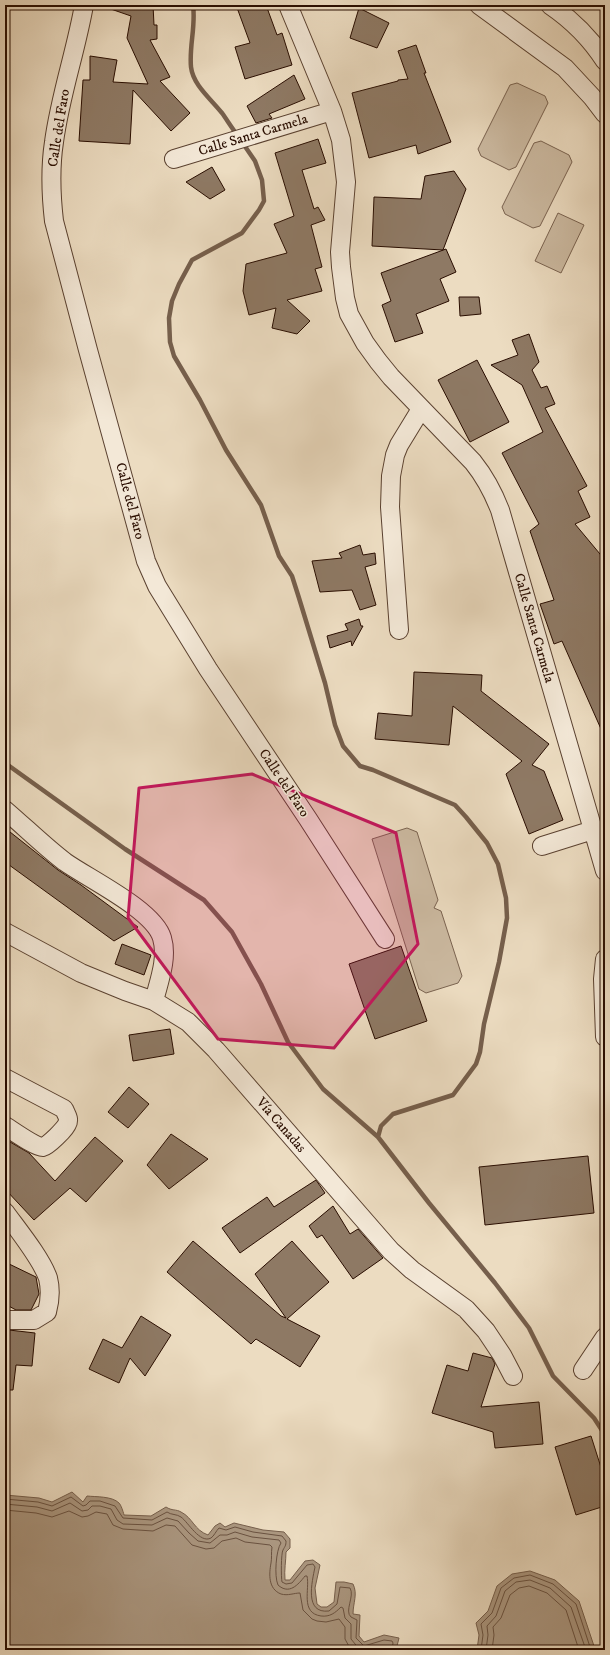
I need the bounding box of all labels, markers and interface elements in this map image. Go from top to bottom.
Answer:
street label: Calle del Faro [44,88,74,168]
street label: Calle Santa Carmela [196,110,310,160]
street label: Calle del Faro [111,461,149,541]
street label: Calle Santa Carmela [510,571,558,685]
street label: Calle del Faro [255,745,314,821]
street label: Vía Canadas [252,1093,310,1156]

